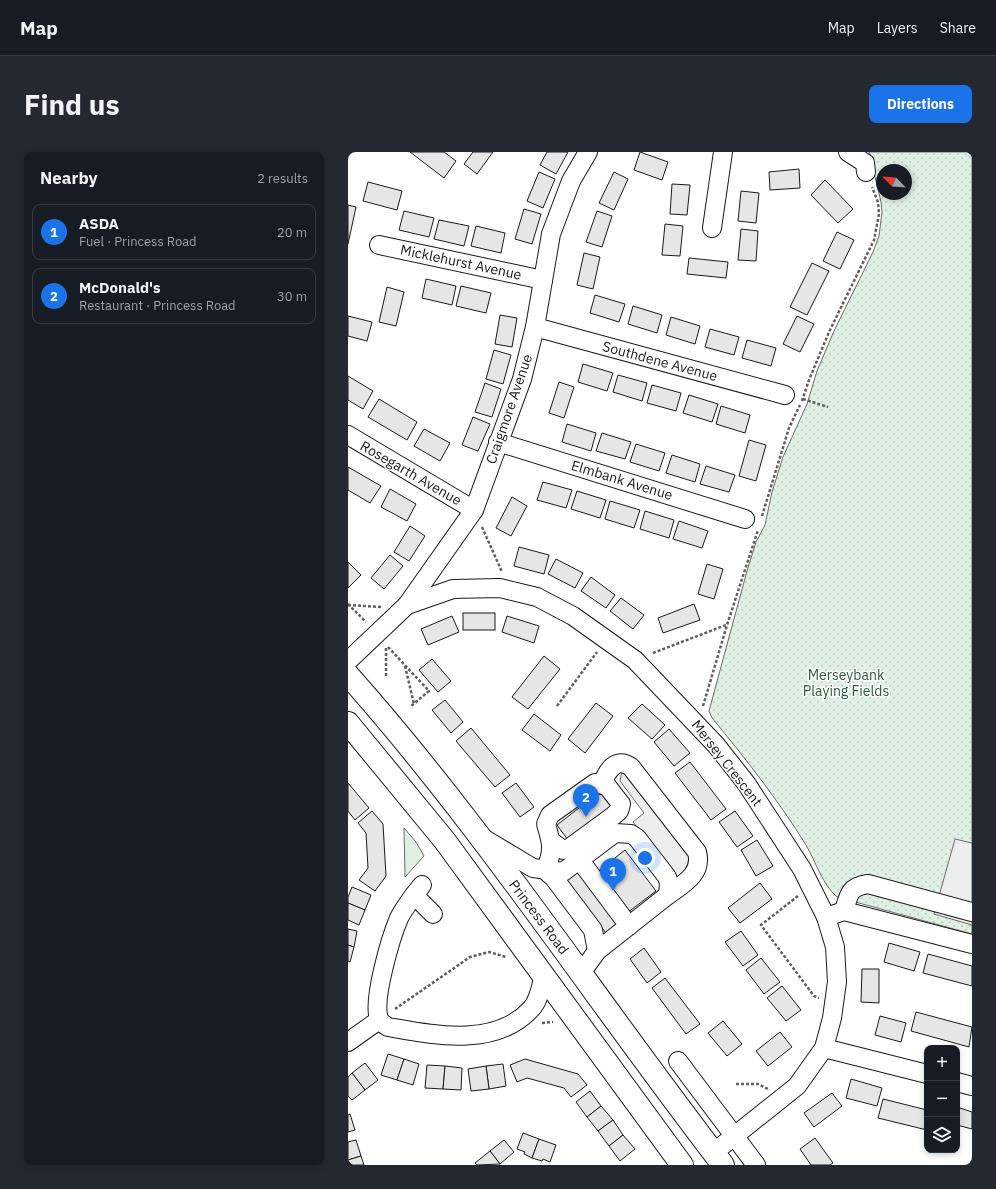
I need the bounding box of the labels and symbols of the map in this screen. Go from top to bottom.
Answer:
north arrow [876,164,912,200]
street label: Micklehurst Avenue [399,240,524,284]
street label: Southdene Avenue [601,337,720,385]
street label: Craigmore Avenue [482,351,536,466]
street label: Rosegarth Avenue [357,437,465,509]
street label: Elmbank Avenue [569,456,675,504]
park label: Merseybank Playing Fields [803,666,889,700]
street label: Mersey Crescent [688,716,766,810]
pin: 2 [573,784,599,817]
your location [635,848,655,868]
pin: 1 [600,858,626,891]
street label: Princess Road [505,876,573,958]

